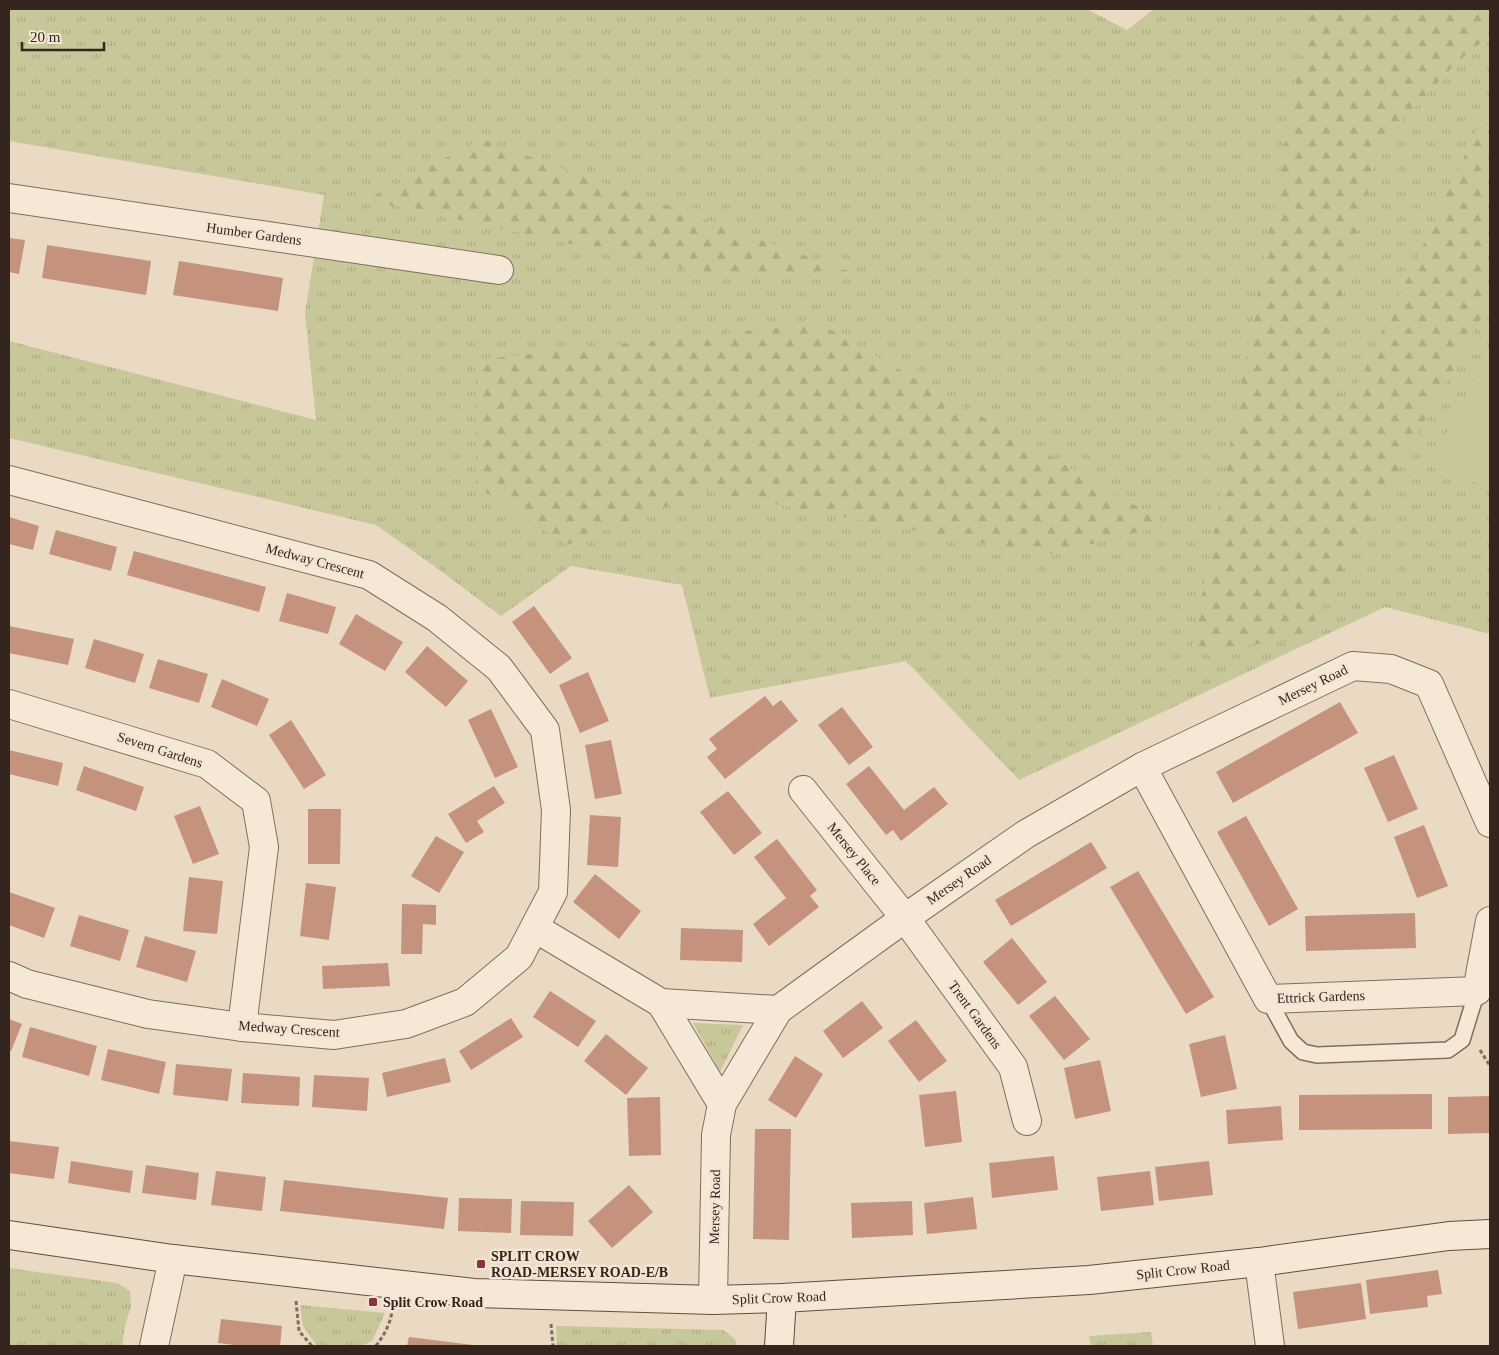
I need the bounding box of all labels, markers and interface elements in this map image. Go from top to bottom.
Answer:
scale bar [22,20,105,52]
text: 20 m [30,29,61,45]
street label: Humber Gardens [205,220,303,248]
street label: Medway Crescent [264,541,366,581]
street label: Mersey Road [1276,662,1350,708]
street label: Severn Gardens [115,729,205,771]
street label: Mersey Place [824,820,884,888]
street label: Mersey Road [924,852,994,908]
street label: Trent Gardens [945,978,1005,1052]
street label: Ettrick Gardens [1277,988,1365,1006]
street label: Medway Crescent [238,1018,340,1040]
street label: Mersey Road [707,1169,723,1245]
place label: SPLIT CROW ROAD-MERSEY ROAD-E/B [491,1249,668,1280]
marker: SPLIT CROW ROAD-MERSEY ROAD-E/B [475,1258,487,1270]
street label: Split Crow Road [1135,1258,1231,1282]
street label: Split Crow Road [732,1289,826,1307]
place label: Split Crow Road [383,1295,483,1310]
marker: Split Crow Road [367,1296,379,1308]

